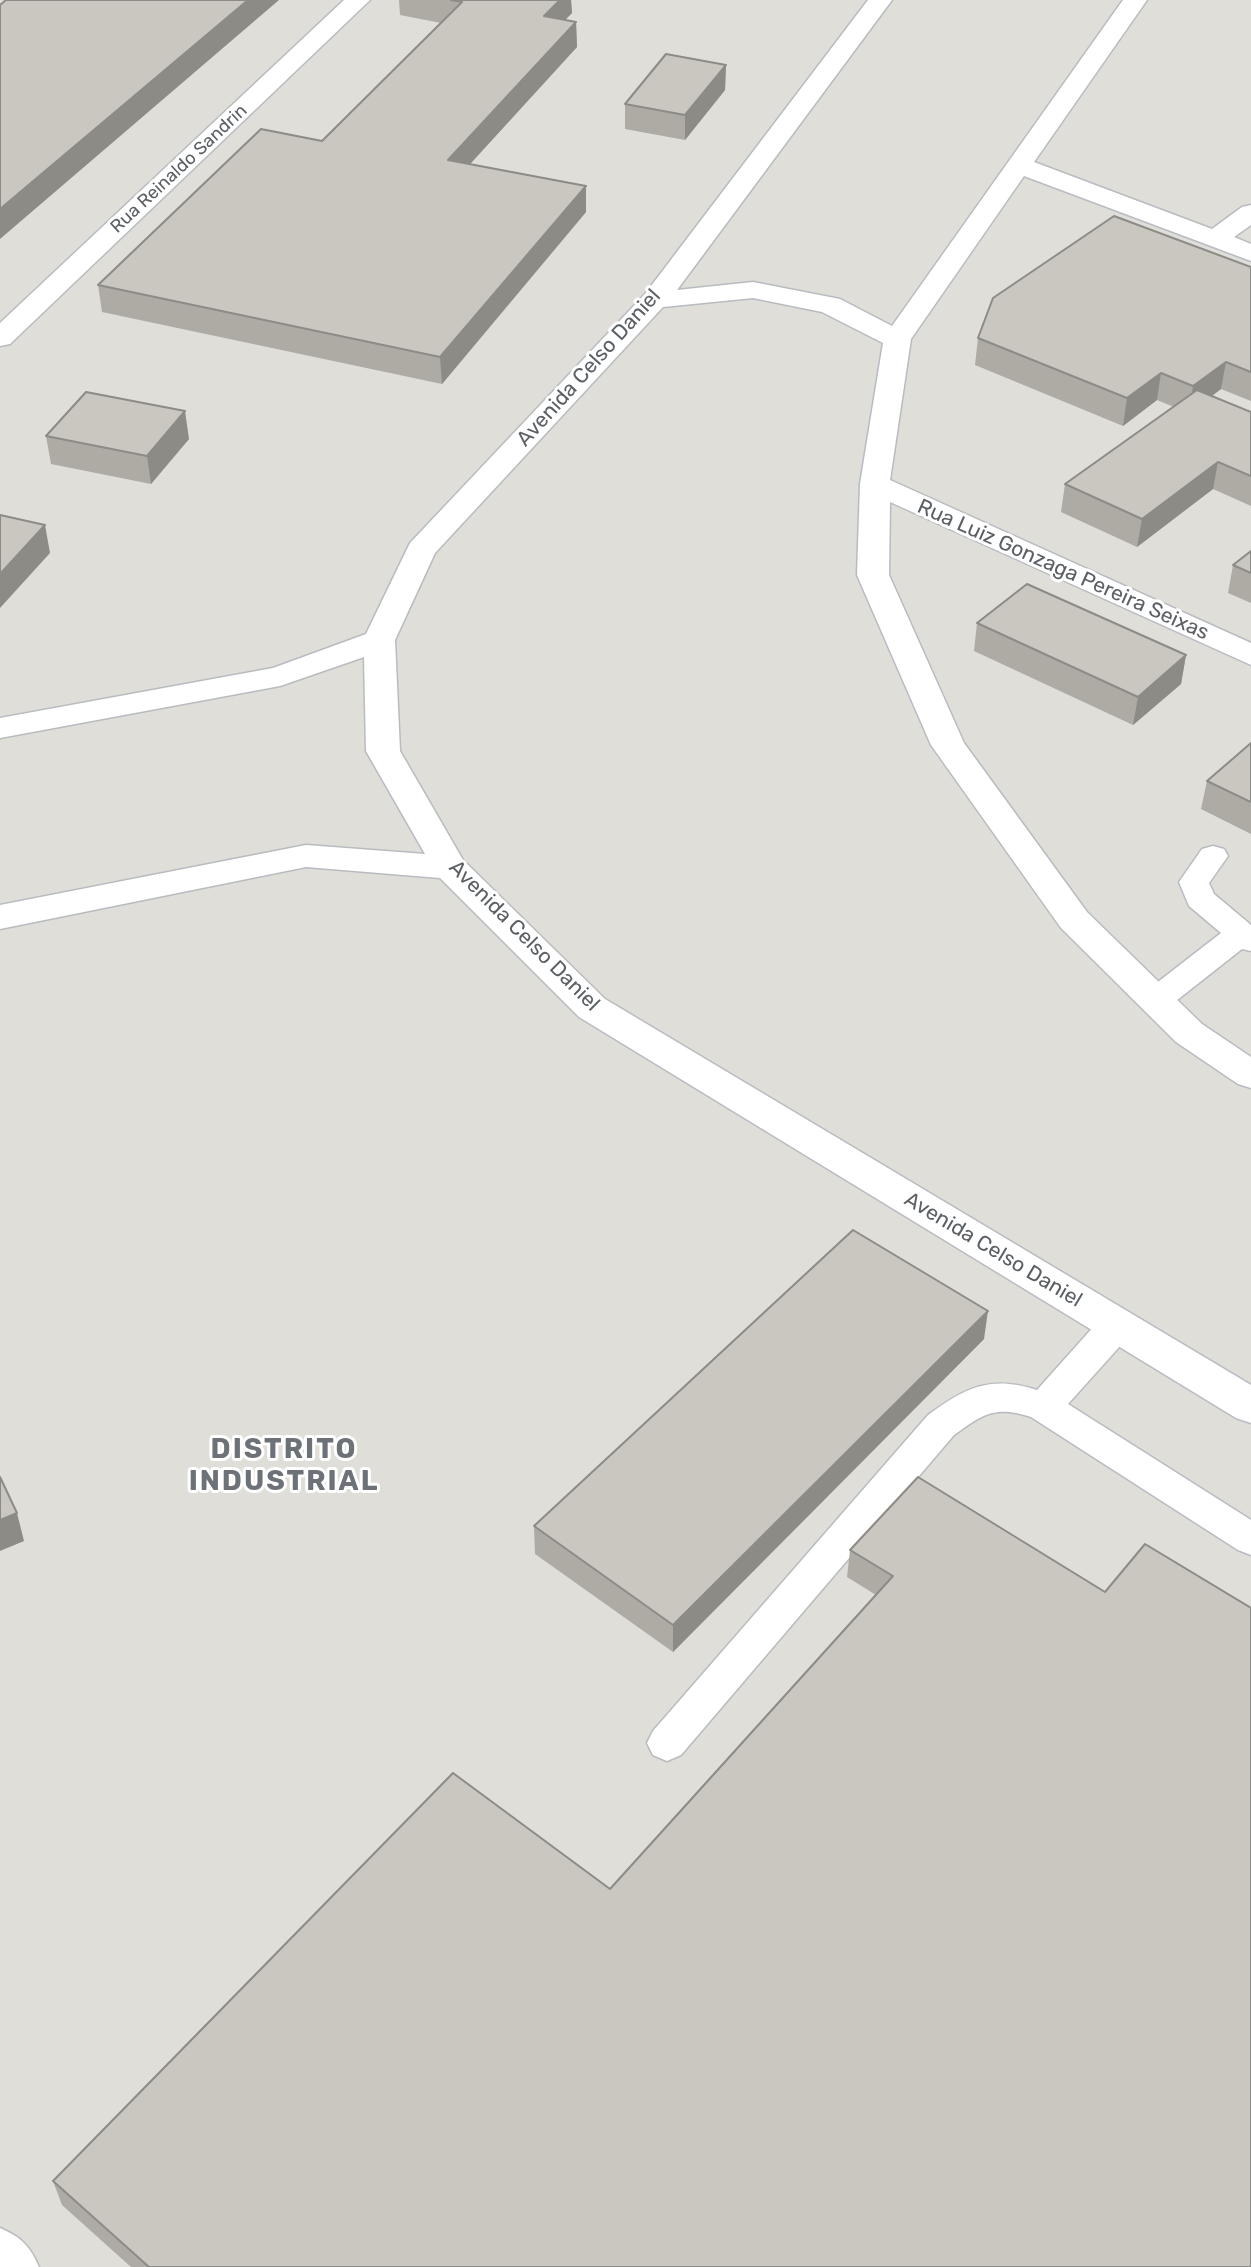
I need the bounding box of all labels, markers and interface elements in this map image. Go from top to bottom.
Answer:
street label: Rua Reinaldo Sandrin [106,100,252,238]
street label: Avenida Celso Daniel [512,284,666,452]
street label: Rua Luiz Gonzaga Pereira Seixas [913,494,1213,646]
street label: Avenida Celso Daniel [443,855,605,1017]
street label: Avenida Celso Daniel [900,1187,1086,1313]
district label: DISTRITO INDUSTRIAL [190,1433,378,1499]

